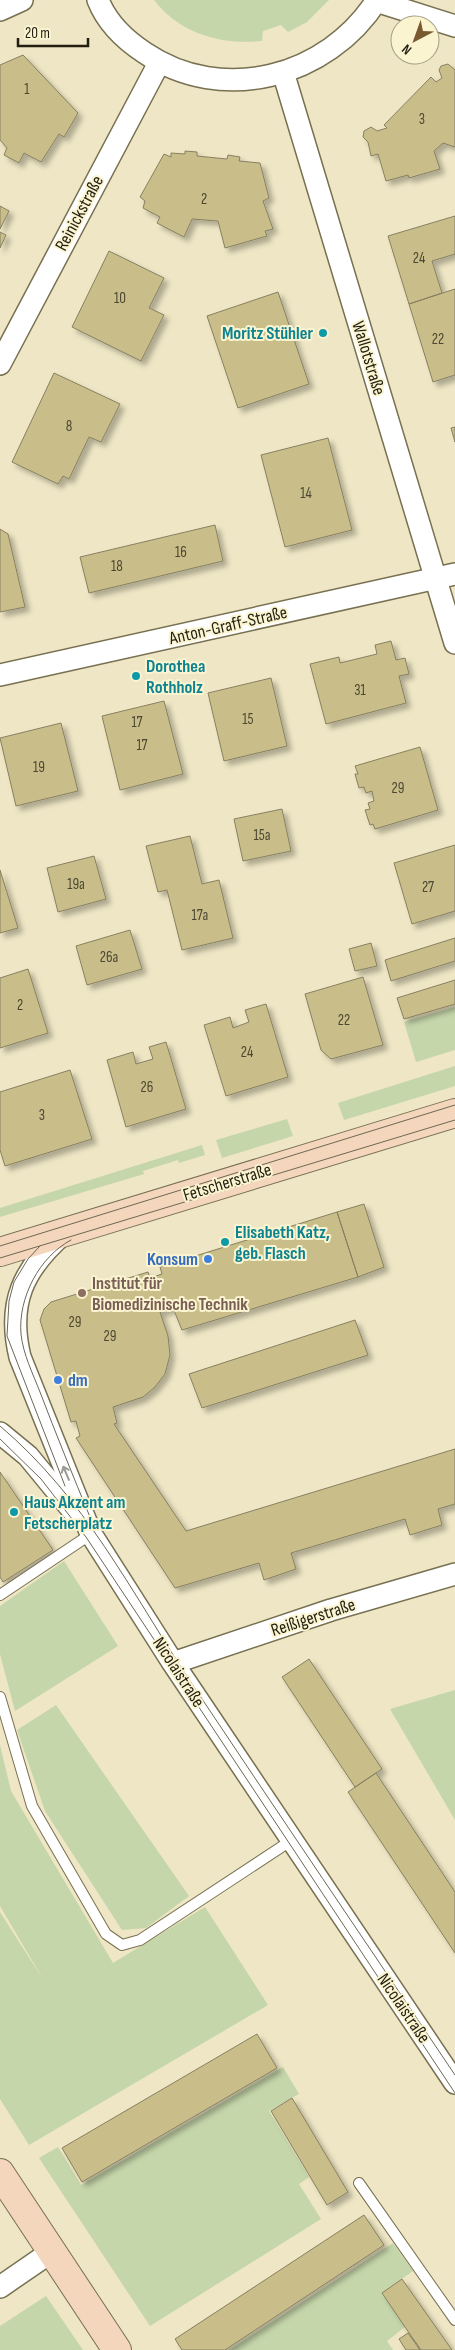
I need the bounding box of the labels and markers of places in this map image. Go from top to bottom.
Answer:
place label: Moritz Stühler [222,323,313,344]
marker: Moritz Stühler [317,327,329,339]
place label: Dorothea Rothholz [146,656,205,698]
marker: Dorothea Rothholz [130,670,142,682]
place label: Elisabeth Katz, geb. Flasch [235,1222,330,1264]
marker: Elisabeth Katz, geb. Flasch [219,1236,231,1248]
place label: Konsum [147,1249,198,1270]
marker: Konsum [202,1253,214,1265]
place label: Institut für Biomedizinische Technik [92,1273,248,1315]
marker: Institut für Biomedizinische Technik [76,1287,88,1299]
place label: dm [68,1370,88,1391]
marker: dm [52,1374,64,1386]
place label: Haus Akzent am Fetscherplatz [24,1492,125,1534]
marker: Haus Akzent am Fetscherplatz [8,1506,20,1518]

